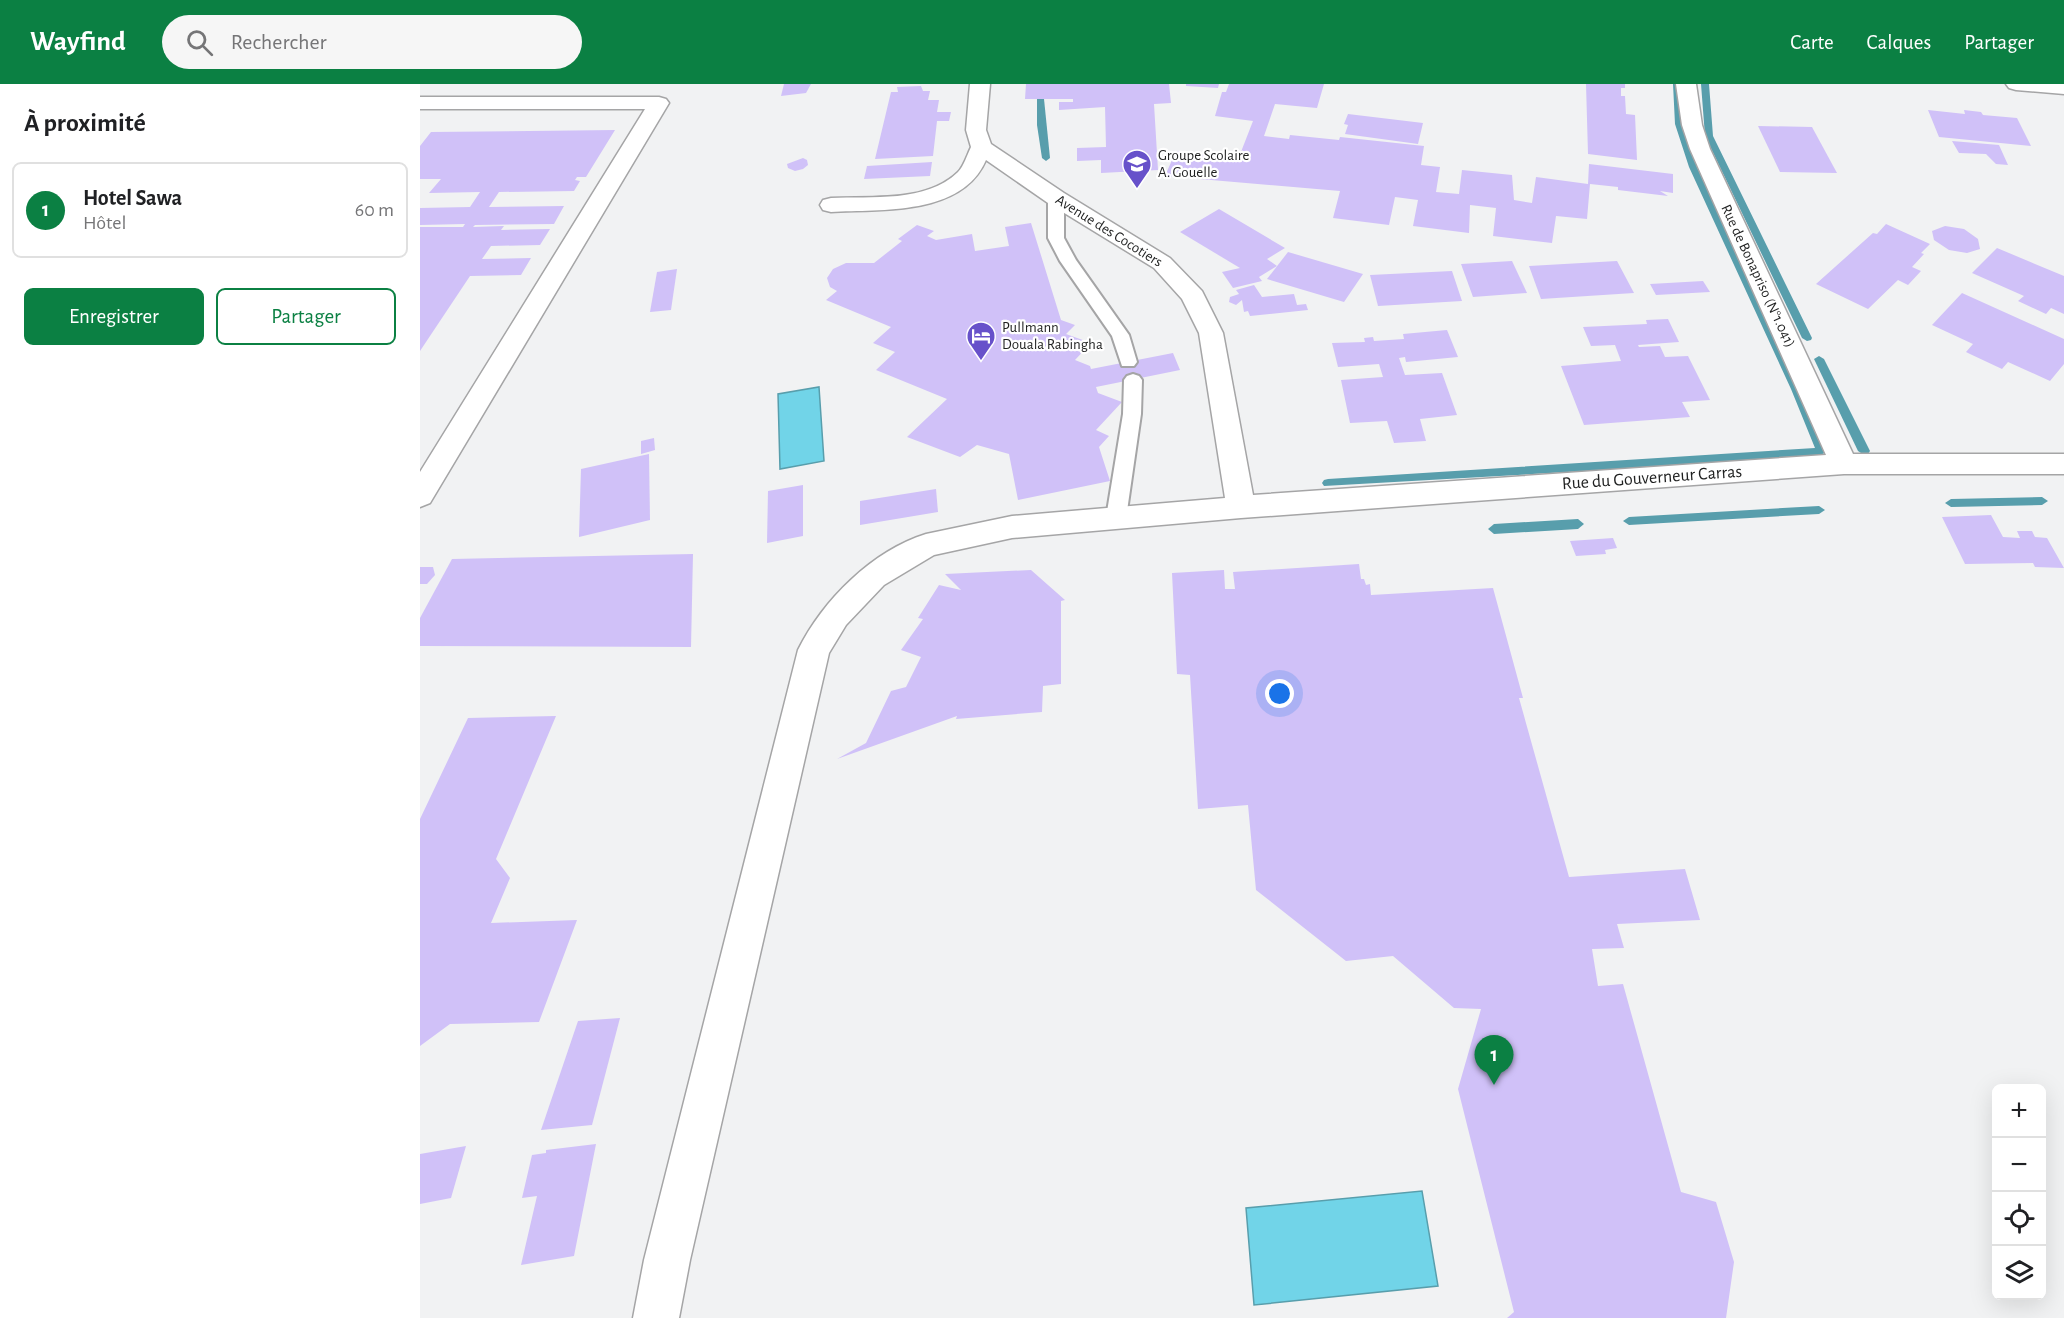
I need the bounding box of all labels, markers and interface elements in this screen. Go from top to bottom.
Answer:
search box [162,15,582,69]
icon: search [183,26,216,59]
text: Wayfind [30,28,126,56]
text: Rechercher [231,31,327,53]
text: Carte [1790,32,1834,53]
text: Calques [1867,32,1931,53]
text: Partager [1964,32,2034,53]
text: À proximité [24,110,146,136]
school or university icon: Groupe Scolaire A. Gouelle [1121,148,1153,190]
place label: Groupe Scolaire A. Gouelle [1158,148,1250,180]
text: Hotel Sawa [83,187,182,209]
street label: Avenue des Cocotiers [1053,192,1165,270]
text: 1 [42,200,49,220]
text: 60 m [355,200,394,220]
street label: Rue de Bonapriso (N°1.041) [1718,202,1798,350]
text: Hôtel [83,213,126,233]
button: Enregistrer [24,288,204,345]
button: Partager [216,288,396,345]
hotel icon: Pullmann Douala Rabingha [965,320,997,362]
place label: Pullmann Douala Rabingha [1002,320,1103,352]
street label: Rue du Gouverneur Carras [1561,463,1743,493]
your location [1265,679,1294,708]
pin: 1 [1474,1036,1514,1085]
map controls [1992,1084,2046,1300]
button: + [1992,1084,2046,1138]
button: − [1992,1138,2046,1192]
button: locate [1992,1192,2046,1246]
button: layers [1992,1246,2046,1300]

